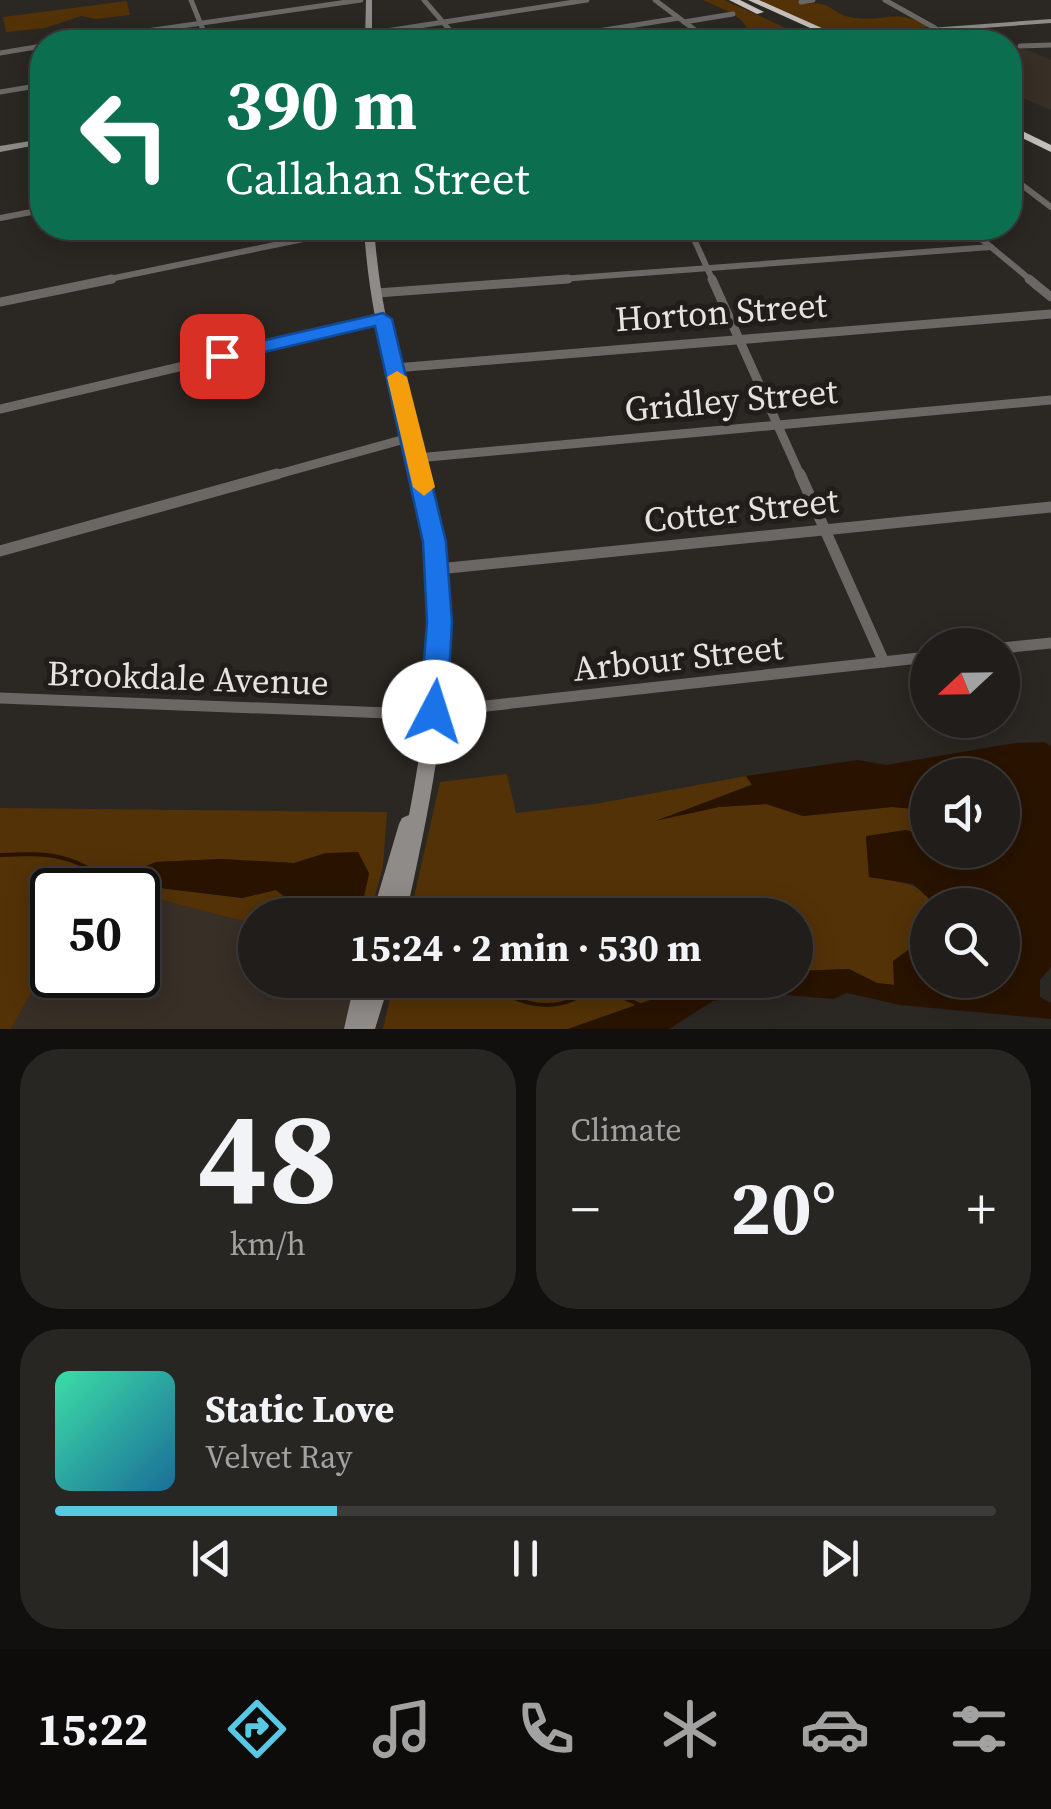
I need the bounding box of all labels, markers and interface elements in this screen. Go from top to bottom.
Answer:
text: 390 m [225,56,417,152]
icon: left [60,70,190,200]
text: Callahan Street [225,147,529,209]
street label: Horton Street [614,281,829,343]
pin [180,314,265,399]
icon: arrive [195,329,250,384]
street label: Gridley Street [623,367,840,433]
street label: Cotter Street [641,476,841,544]
street label: Arbour Street [571,623,786,693]
north arrow [910,628,1020,738]
map controls [910,628,1020,998]
street label: Brookdale Avenue [46,649,330,707]
position arrow [382,660,486,764]
button: sound [910,758,1020,868]
speed limit sign: 50 [30,868,160,998]
button: search [910,888,1020,998]
text: 15:24 · 2 min · 530 m [349,922,702,974]
text: 48 [197,1067,338,1246]
text: Climate [571,1108,682,1152]
text: 20° [730,1156,836,1259]
text: − [571,1171,600,1246]
text: + [967,1171,996,1246]
text: km/h [230,1222,306,1266]
text: Static Love [205,1383,394,1435]
text: Velvet Ray [205,1435,352,1479]
icon: previous [184,1531,239,1586]
icon: pause [498,1531,553,1586]
icon: next [812,1531,867,1586]
icon: directions [222,1694,292,1764]
icon: music [367,1694,437,1764]
icon: phone [511,1694,581,1764]
icon: climate [655,1694,725,1764]
icon: car [800,1694,870,1764]
icon: filters [944,1694,1014,1764]
text: 15:22 [37,1698,148,1760]

